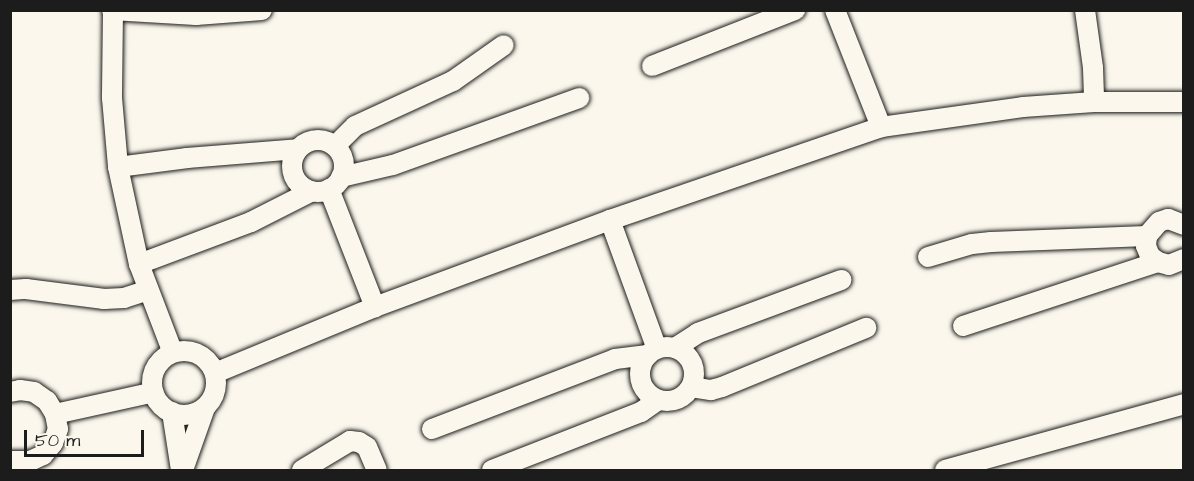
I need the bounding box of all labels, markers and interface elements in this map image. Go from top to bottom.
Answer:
scale bar [27,418,147,456]
text: 50 m [35,428,80,453]

